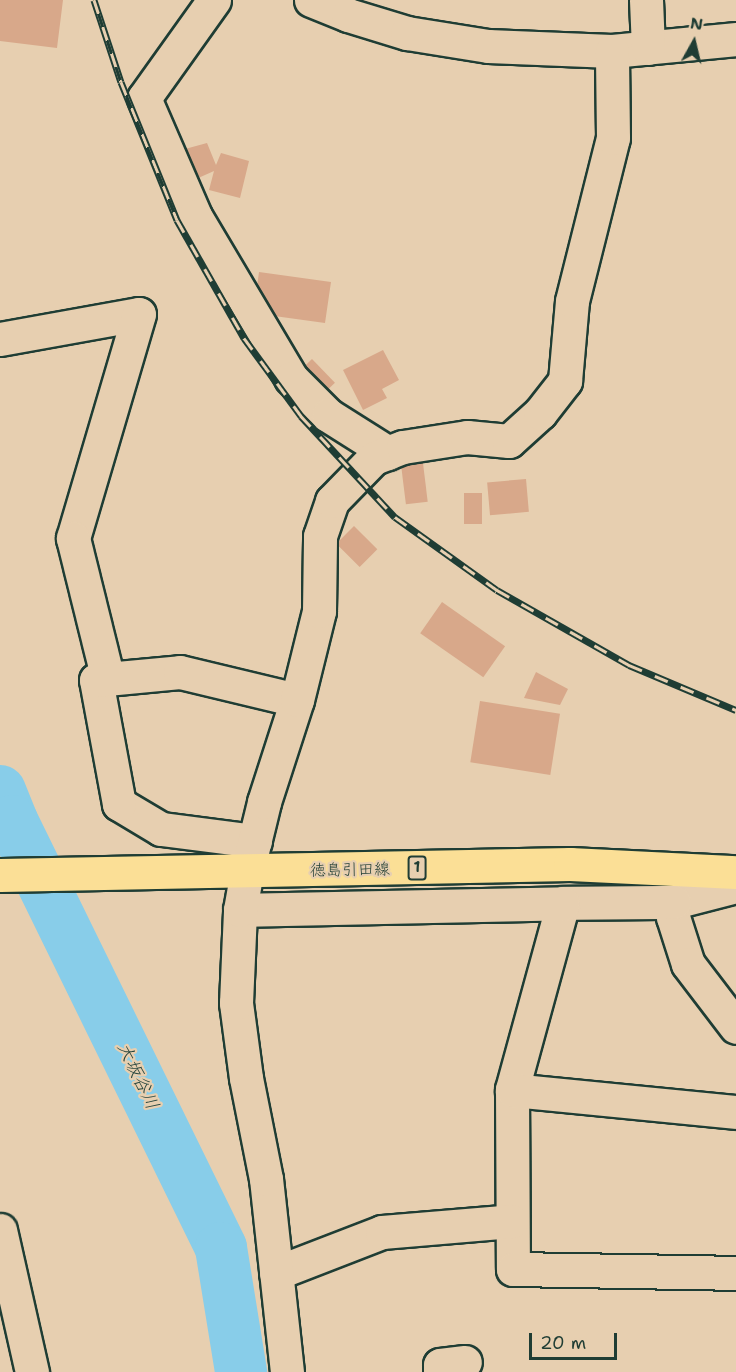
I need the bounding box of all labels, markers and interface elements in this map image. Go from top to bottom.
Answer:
north arrow [664,12,724,72]
text: N [689,12,704,35]
road number: 1 [406,856,428,880]
street label: 徳島引田線 [310,860,390,880]
water label: 大坂谷川 [113,1039,163,1113]
scale bar [532,1321,620,1359]
text: 20 m [540,1331,586,1355]

